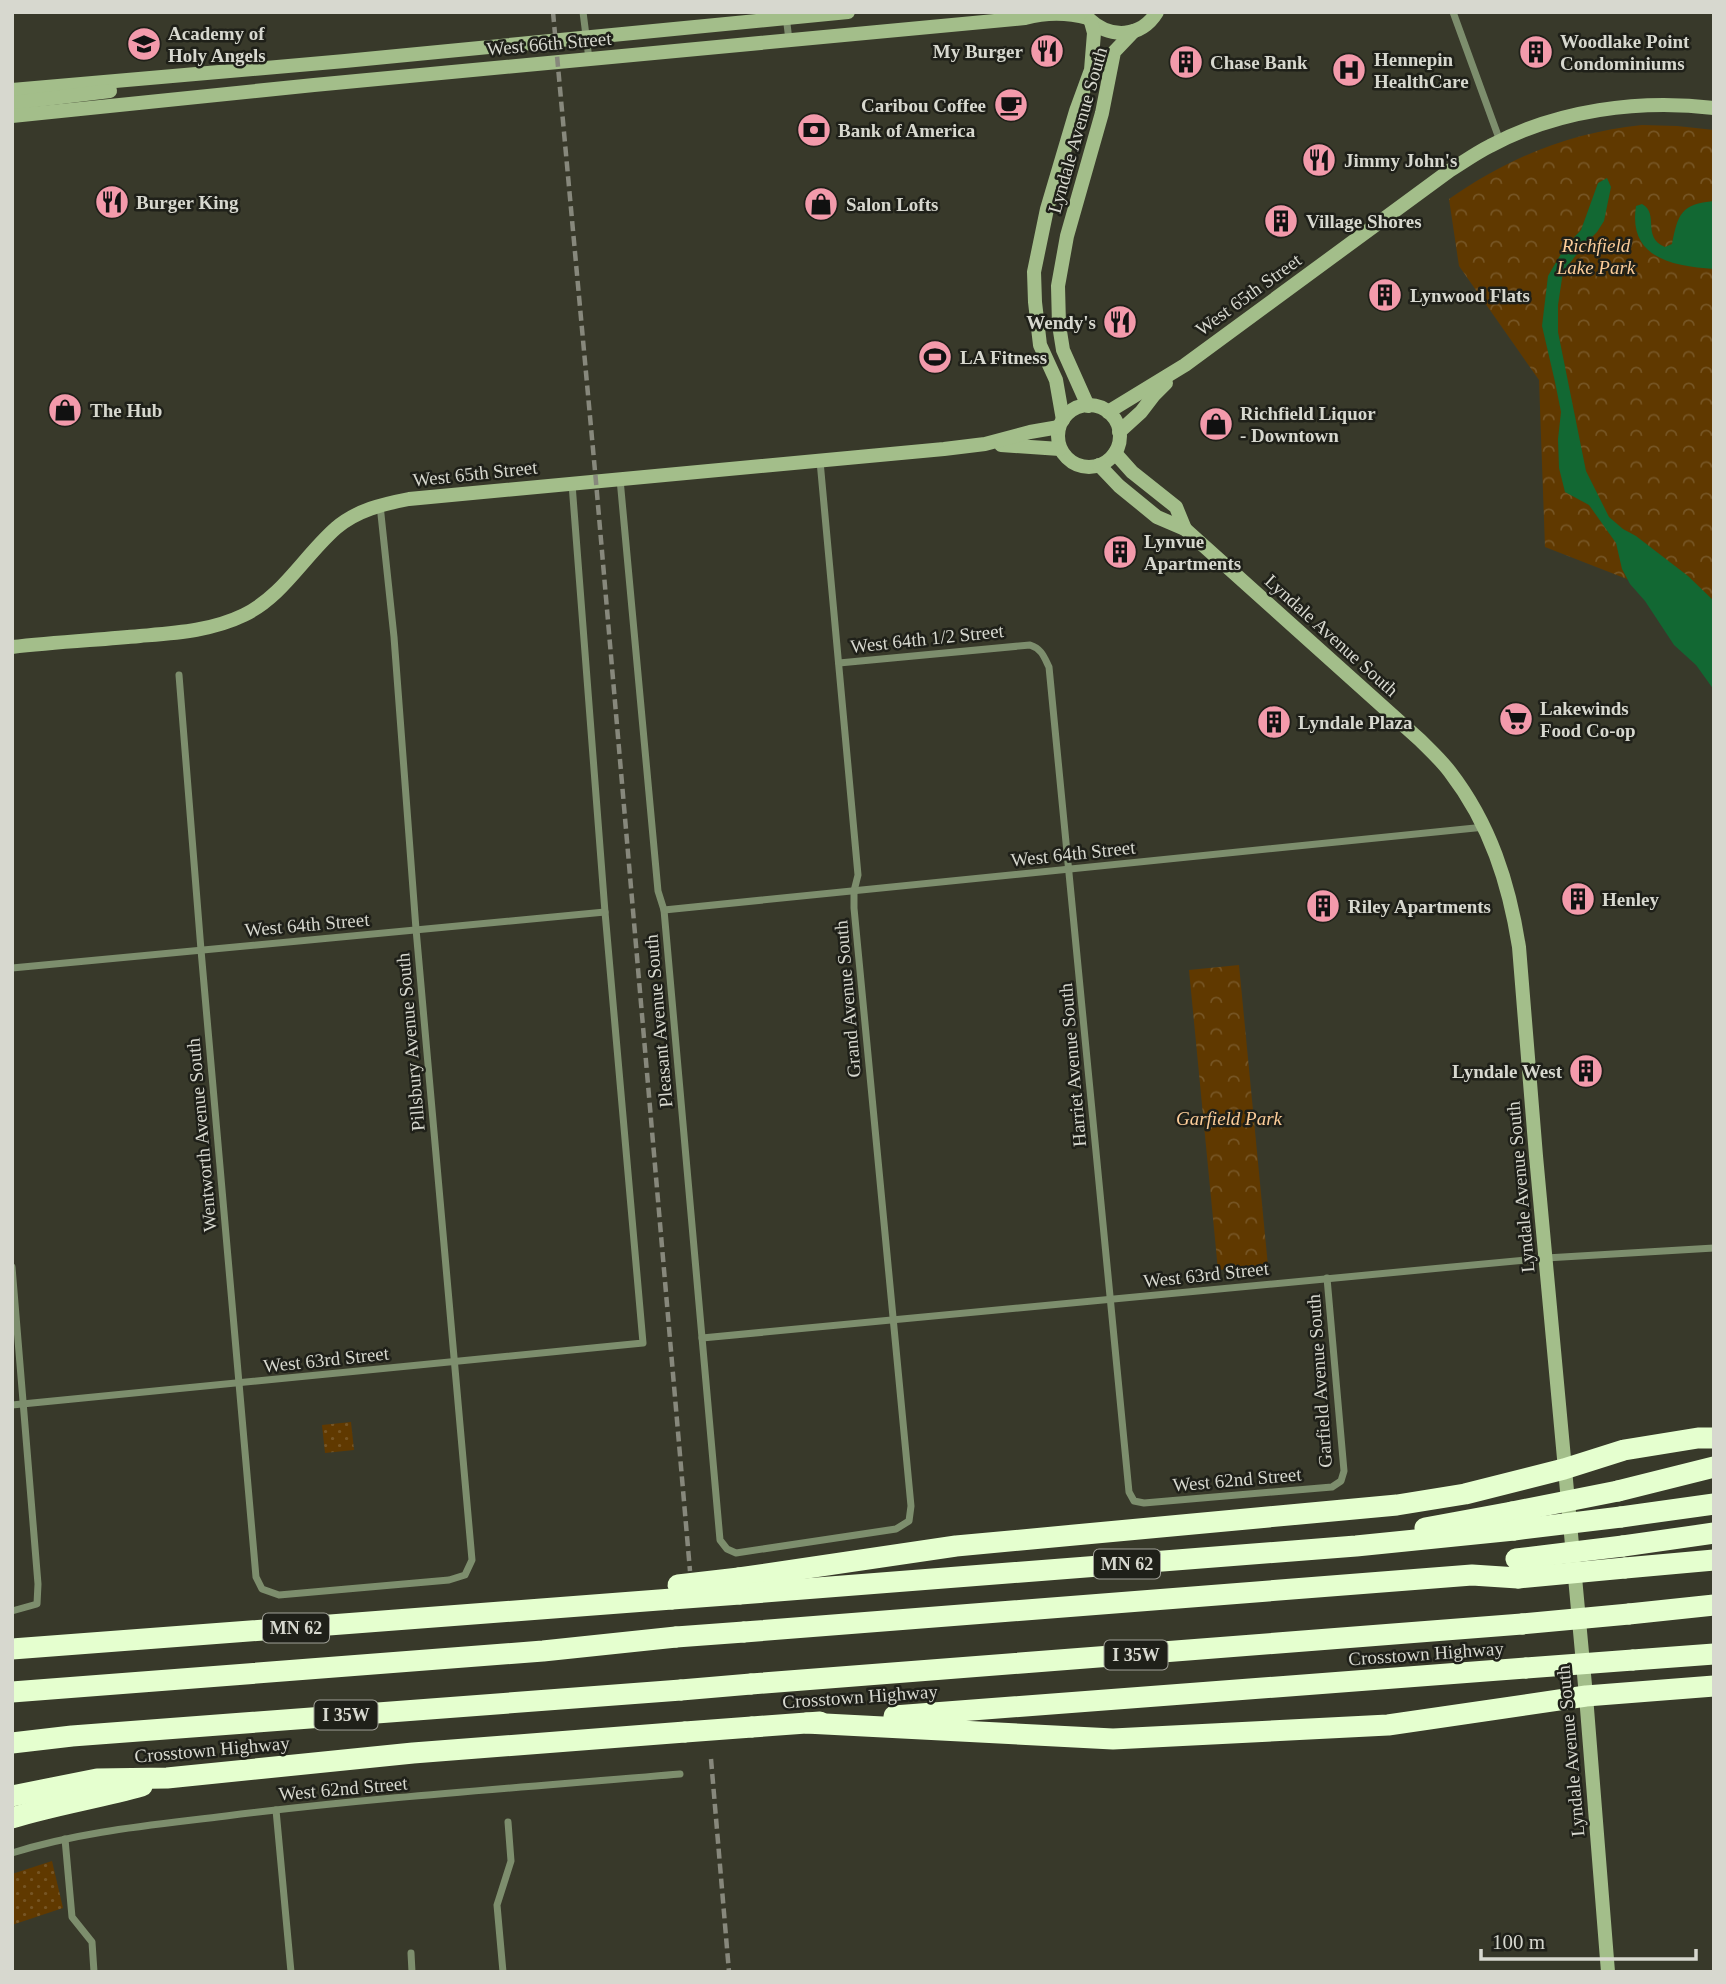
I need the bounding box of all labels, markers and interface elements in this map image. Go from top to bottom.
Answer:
place label: Academy of Holy Angels [168,23,266,66]
school or university icon: Academy of Holy Angels [125,25,163,63]
street label: West 66th Street [486,28,613,59]
place label: Woodlake Point Condominiums [1560,31,1690,74]
restaurant icon: My Burger [1028,32,1066,70]
building icon: Woodlake Point Condominiums [1517,33,1555,71]
place label: My Burger [933,41,1024,62]
building icon: Chase Bank [1167,43,1205,81]
street label: Lyndale Avenue South [1044,44,1111,216]
place label: Hennepin HealthCare [1374,49,1469,92]
hospital icon: Hennepin HealthCare [1330,51,1368,89]
place label: Chase Bank [1210,52,1308,73]
cafe icon: Caribou Coffee [992,86,1030,124]
place label: Caribou Coffee [861,95,986,116]
bank icon: Bank of America [795,111,833,149]
place label: Bank of America [838,120,976,141]
restaurant icon: Jimmy John's [1300,141,1338,179]
place label: Jimmy John's [1344,150,1458,171]
restaurant icon: Burger King [93,183,131,221]
shop icon: Salon Lofts [802,185,840,223]
place label: Burger King [136,192,239,213]
place label: Salon Lofts [846,194,938,215]
building icon: Village Shores [1262,202,1300,240]
place label: Village Shores [1306,211,1422,232]
park label: Richfield Lake Park [1556,235,1636,278]
street label: West 65th Street [1192,249,1306,340]
building icon: Lynwood Flats [1366,276,1404,314]
place label: Lynwood Flats [1410,285,1530,306]
restaurant icon: Wendy's [1101,303,1139,341]
place label: Wendy's [1026,312,1096,333]
sports icon: LA Fitness [916,338,954,376]
place label: LA Fitness [960,347,1047,368]
shop icon: The Hub [46,391,84,429]
place label: The Hub [90,400,162,421]
place label: Richfield Liquor - Downtown [1240,403,1376,446]
shop icon: Richfield Liquor - Downtown [1197,405,1235,443]
street label: West 65th Street [412,456,539,490]
place label: Lynvue Apartments [1144,531,1241,574]
building icon: Lynvue Apartments [1101,533,1139,571]
street label: Lyndale Avenue South [1261,570,1403,701]
street label: West 64th 1/2 Street [849,620,1006,657]
place label: Lakewinds Food Co-op [1540,698,1636,741]
supermarket icon: Lakewinds Food Co-op [1497,700,1535,738]
building icon: Lyndale Plaza [1255,703,1293,741]
place label: Lyndale Plaza [1298,712,1413,733]
street label: West 64th Street [1010,836,1137,870]
building icon: Henley [1559,880,1597,918]
building icon: Riley Apartments [1304,887,1342,925]
place label: Henley [1602,889,1659,910]
place label: Riley Apartments [1348,896,1491,917]
street label: West 64th Street [244,909,371,940]
street label: Grand Avenue South [830,919,865,1079]
street label: Pleasant Avenue South [640,933,677,1108]
street label: Pillsbury Avenue South [392,951,429,1132]
street label: Harriet Avenue South [1055,982,1090,1148]
street label: Wentworth Avenue South [183,1037,220,1233]
building icon: Lyndale West [1567,1052,1605,1090]
place label: Lyndale West [1452,1061,1563,1082]
street label: Lyndale Avenue South [1503,1100,1538,1273]
park label: Garfield Park [1176,1108,1283,1129]
street label: West 63rd Street [1142,1257,1271,1292]
street label: Garfield Avenue South [1303,1293,1336,1468]
street label: West 63rd Street [262,1342,391,1377]
street label: West 62nd Street [1172,1463,1303,1496]
road number: MN 62 [1094,1549,1160,1578]
road number: MN 62 [263,1614,329,1643]
street label: Crosstown Highway [1348,1638,1505,1669]
road number: I 35W [1104,1640,1168,1670]
street label: Lyndale Avenue South [1553,1664,1588,1837]
street label: Crosstown Highway [782,1681,939,1712]
road number: I 35W [314,1700,378,1730]
street label: Crosstown Highway [134,1732,291,1767]
street label: West 62nd Street [278,1772,409,1805]
scale bar [1481,1918,1696,1962]
text: 100 m [1492,1930,1545,1954]

